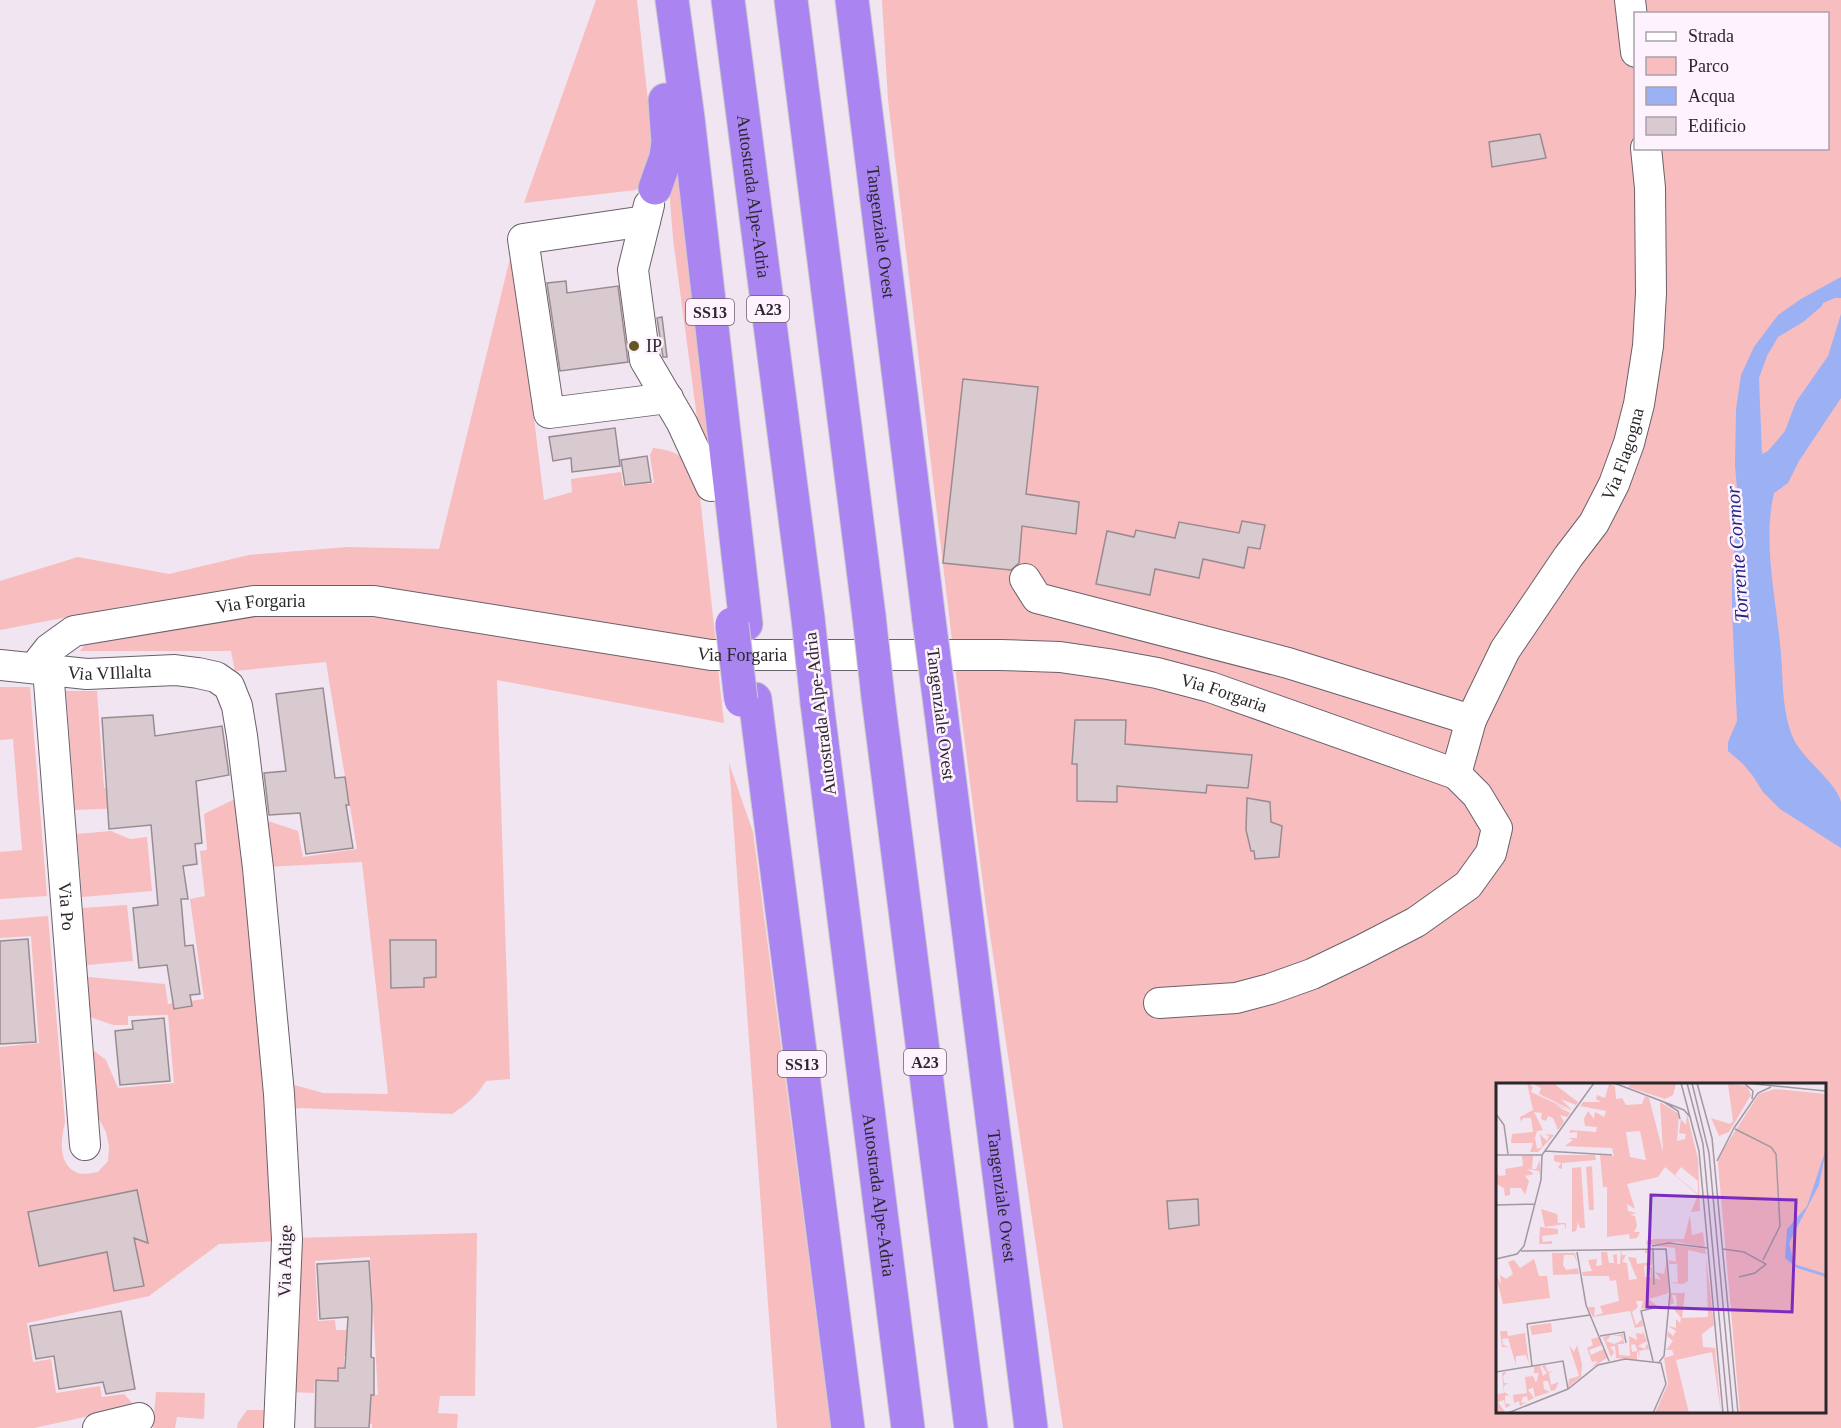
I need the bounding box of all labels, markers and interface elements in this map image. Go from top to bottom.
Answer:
legend [1634,12,1829,150]
text: Strada [1688,26,1734,46]
text: Parco [1688,56,1729,76]
text: Acqua [1688,86,1735,106]
street label: Autostrada Alpe-Adria [733,113,774,279]
text: Edificio [1688,116,1746,136]
street label: Tangenziale Ovest [863,165,899,300]
road number: A23 [747,296,789,322]
road number: SS13 [686,299,734,325]
place label: IP [646,336,662,356]
marker: IP [627,339,641,353]
street label: Via Flagogna [1597,406,1648,504]
water label: Torrente Cormor [1721,485,1753,622]
street label: Via Forgaria [214,591,306,617]
street label: Autostrada Alpe-Adria [800,631,840,797]
street label: Via Forgaria [696,643,787,665]
street label: Tangenziale Ovest [923,647,959,781]
street label: Via VIllalta [67,661,152,684]
street label: Via Forgaria [1178,670,1270,716]
street label: Via Po [55,881,78,931]
road number: A23 [904,1049,946,1075]
road number: SS13 [778,1051,826,1077]
inset map [1496,1083,1826,1413]
street label: Autostrada Alpe-Adria [859,1112,899,1278]
street label: Tangenziale Ovest [984,1129,1020,1264]
street label: Via Adige [274,1225,296,1297]

